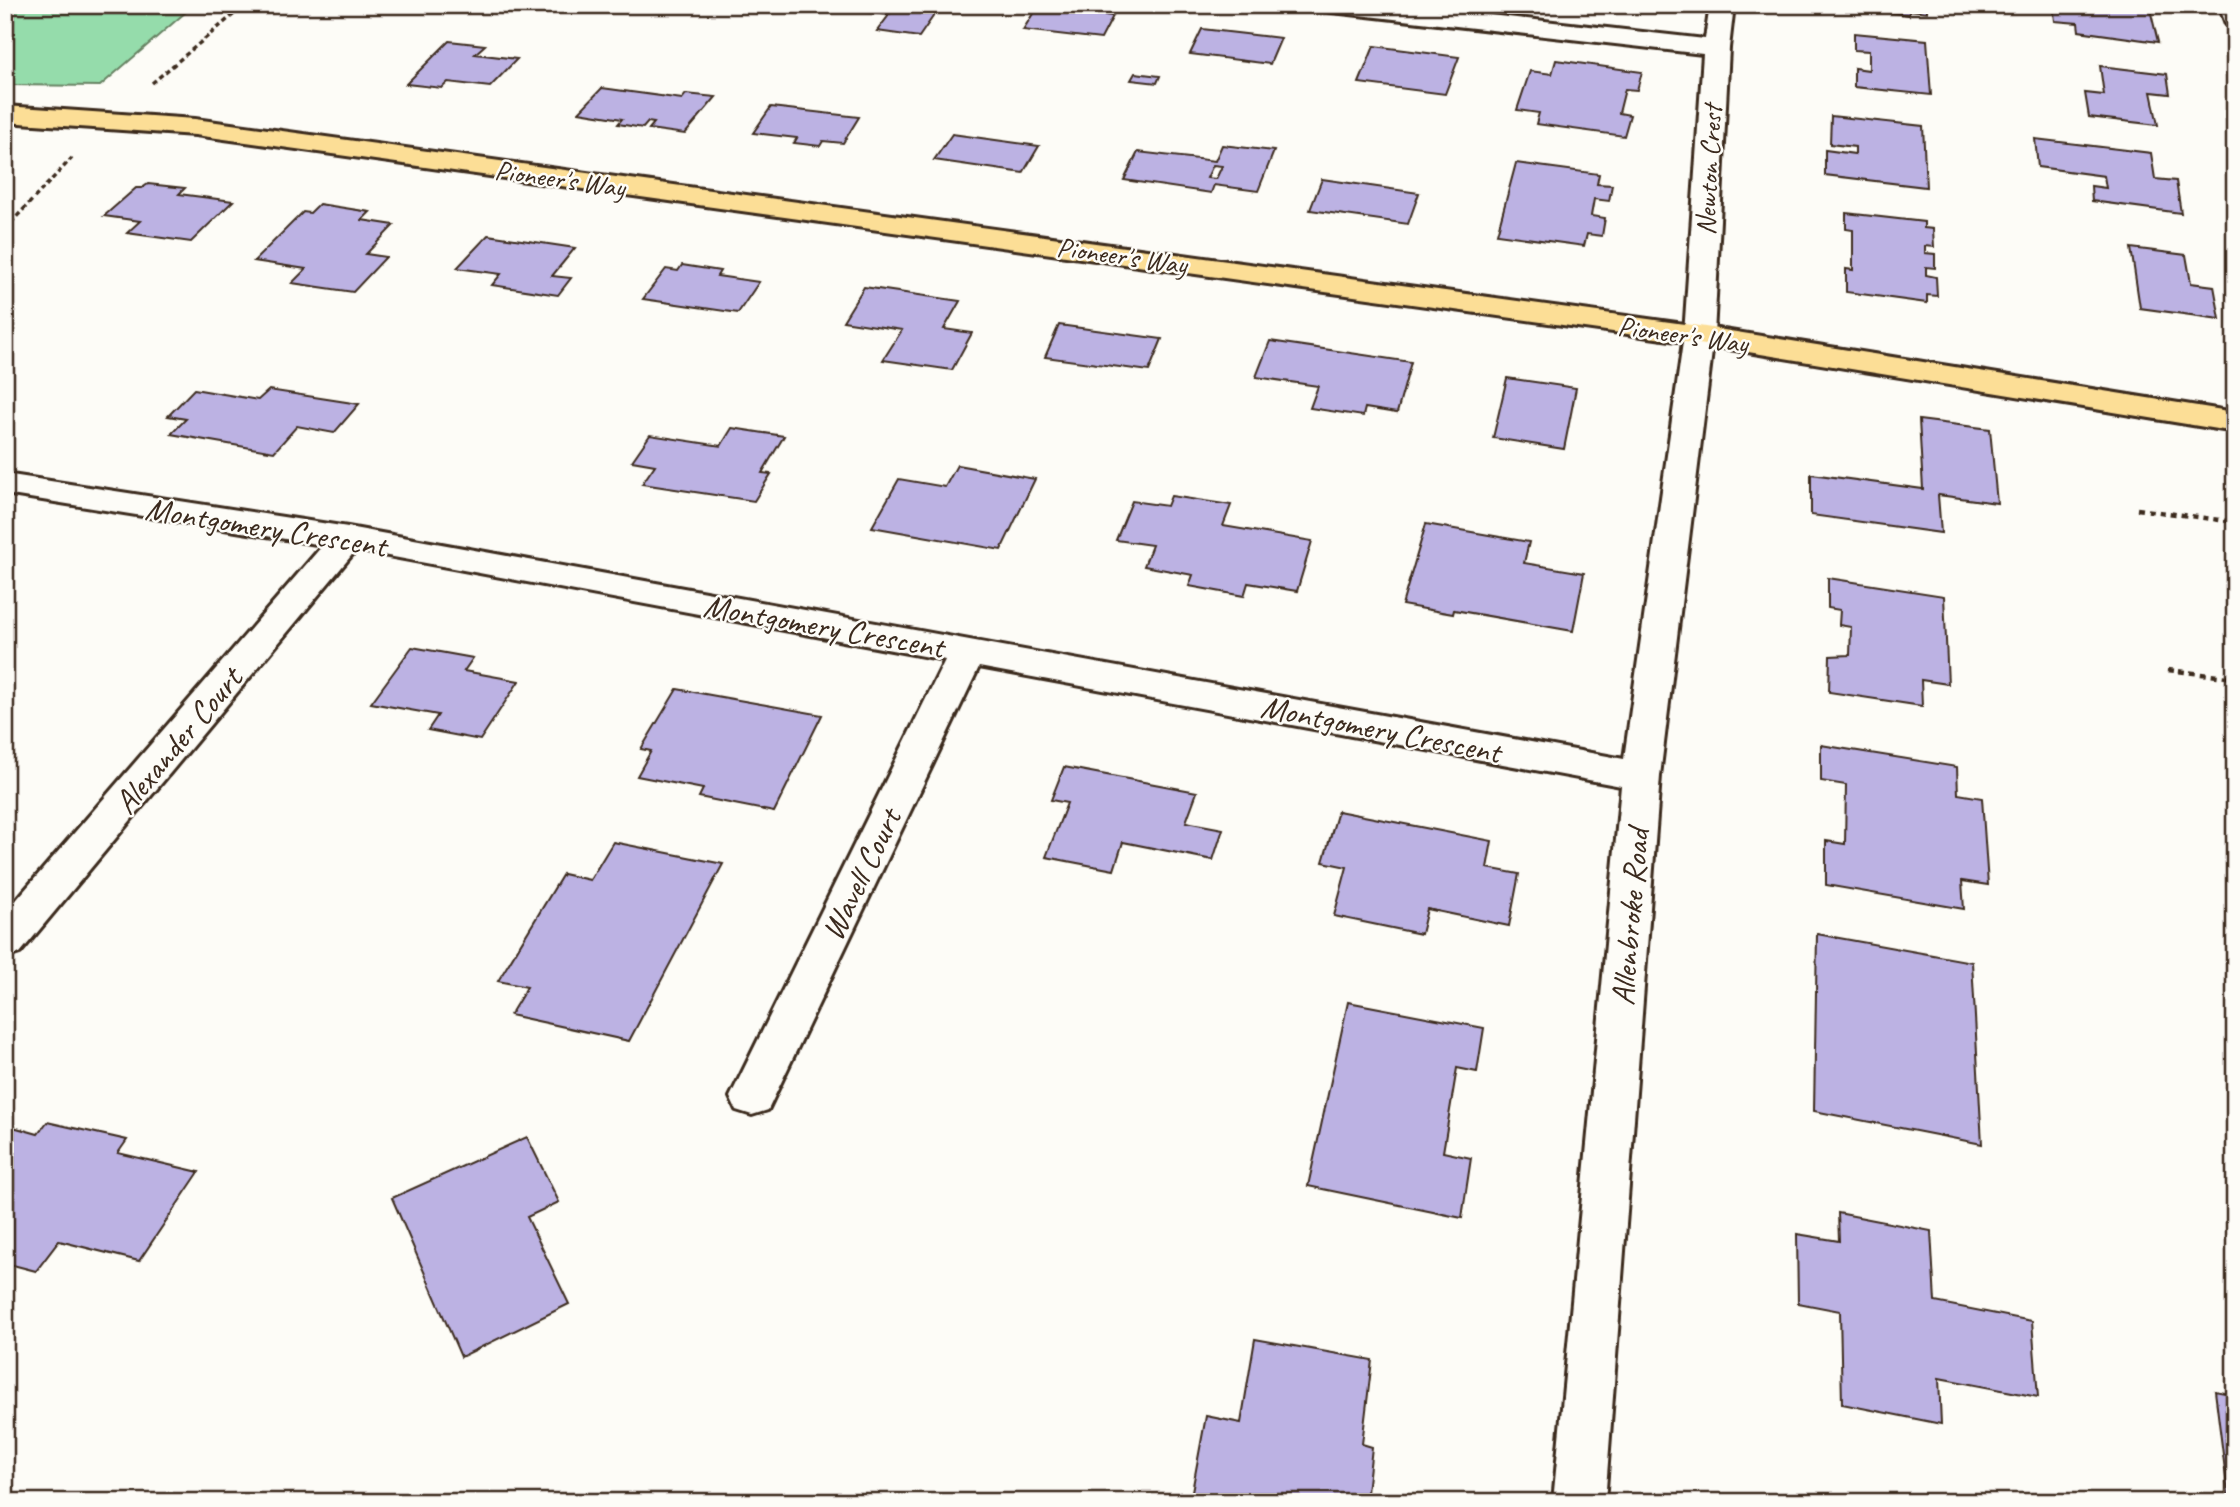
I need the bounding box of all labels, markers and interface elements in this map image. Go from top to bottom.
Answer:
street label: Newton Crest [1688,100,1730,236]
street label: Pioneer's Way [493,152,630,205]
street label: Pioneer's Way [1055,229,1192,282]
street label: Pioneer's Way [1616,308,1753,361]
street label: Montgomery Crescent [142,487,392,567]
street label: Montgomery Crescent [700,584,950,668]
street label: Alexander Court [104,657,253,822]
street label: Montgomery Crescent [1257,685,1507,773]
street label: Wavell Court [811,799,912,947]
street label: Allenbroke Road [1601,822,1659,1007]

